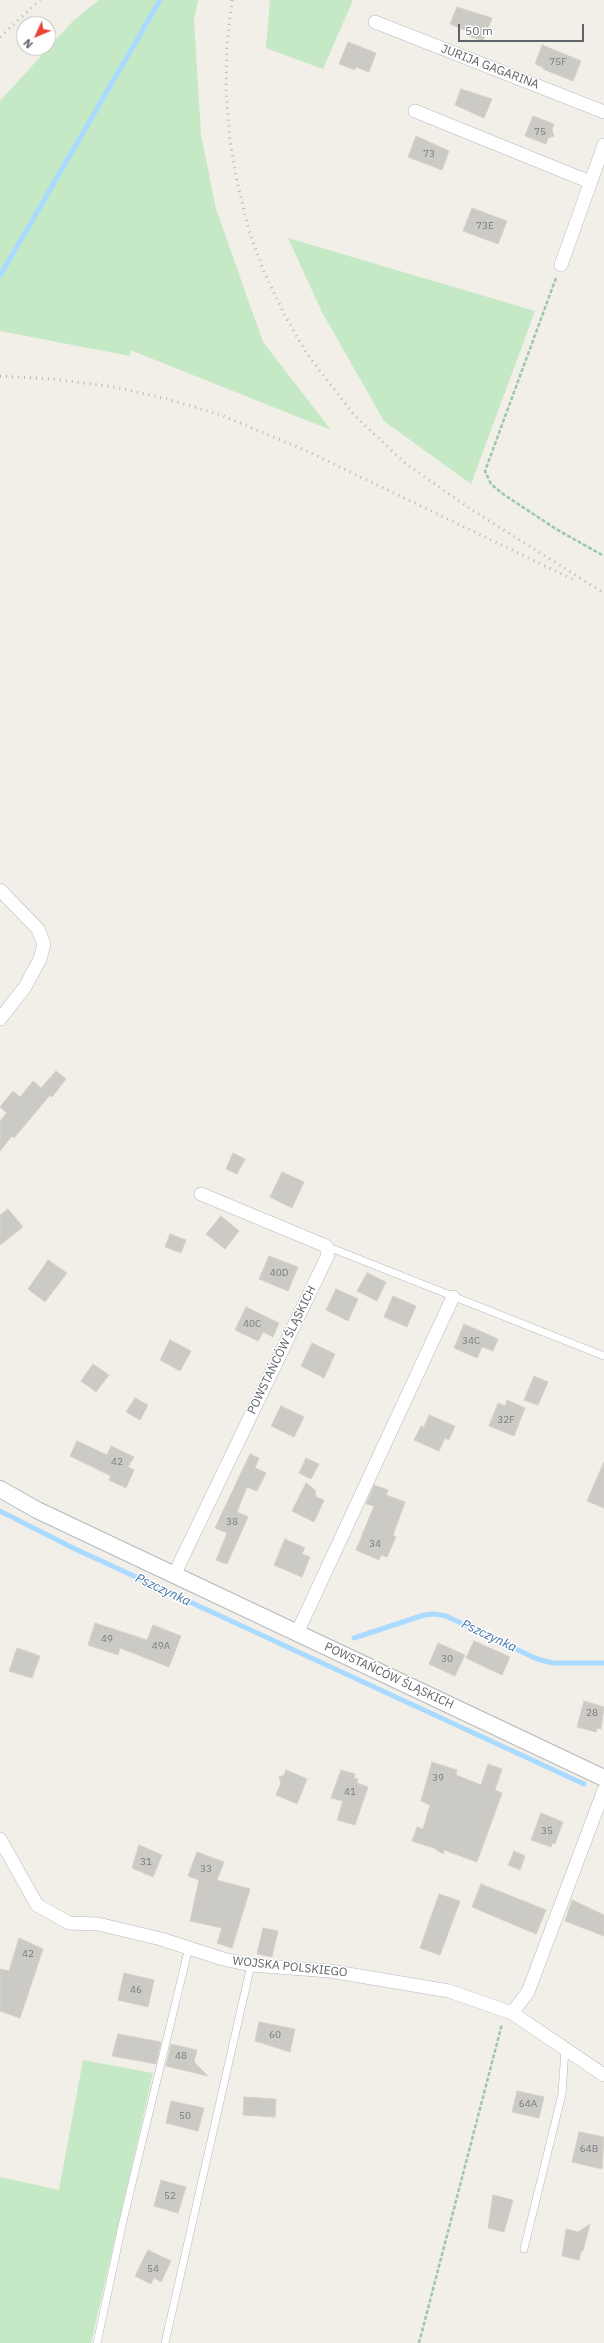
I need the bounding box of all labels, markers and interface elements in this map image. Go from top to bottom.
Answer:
north arrow [16,16,56,56]
scale bar [460,16,586,42]
text: 50 m [465,23,493,38]
text: N [20,36,36,51]
street label: JURIJA GAGARINA [439,42,541,92]
house number: 75F [549,56,567,68]
house number: 75 [534,126,546,138]
house number: 73 [423,148,435,160]
house number: 73E [476,220,494,232]
house number: 40D [270,1267,288,1279]
street label: POWSTAŃCÓW ŚLĄSKICH [245,1283,319,1417]
house number: 40C [243,1318,261,1330]
house number: 34C [462,1335,480,1347]
house number: 32F [497,1414,515,1426]
house number: 42 [111,1456,123,1468]
house number: 38 [226,1516,238,1528]
house number: 34 [369,1538,381,1550]
water label: Pszczynka [133,1570,193,1610]
water label: Pszczynka [459,1616,519,1656]
house number: 49 [101,1633,113,1645]
house number: 49A [152,1640,170,1652]
street label: POWSTAŃCÓW ŚLĄSKICH [322,1640,456,1712]
house number: 30 [441,1653,453,1665]
house number: 28 [586,1707,598,1719]
house number: 39 [432,1772,444,1784]
house number: 41 [344,1786,356,1798]
house number: 35 [541,1825,553,1837]
house number: 31 [140,1856,152,1868]
house number: 33 [200,1863,212,1875]
house number: 42 [22,1948,34,1960]
street label: WOJSKA POLSKIEGO [232,1954,348,1980]
house number: 46 [130,1984,142,1996]
house number: 60 [269,2029,281,2041]
house number: 48 [175,2050,187,2062]
house number: 64A [519,2098,537,2110]
house number: 50 [179,2110,191,2122]
house number: 64B [580,2143,598,2155]
house number: 52 [164,2190,176,2202]
house number: 54 [147,2263,159,2275]

